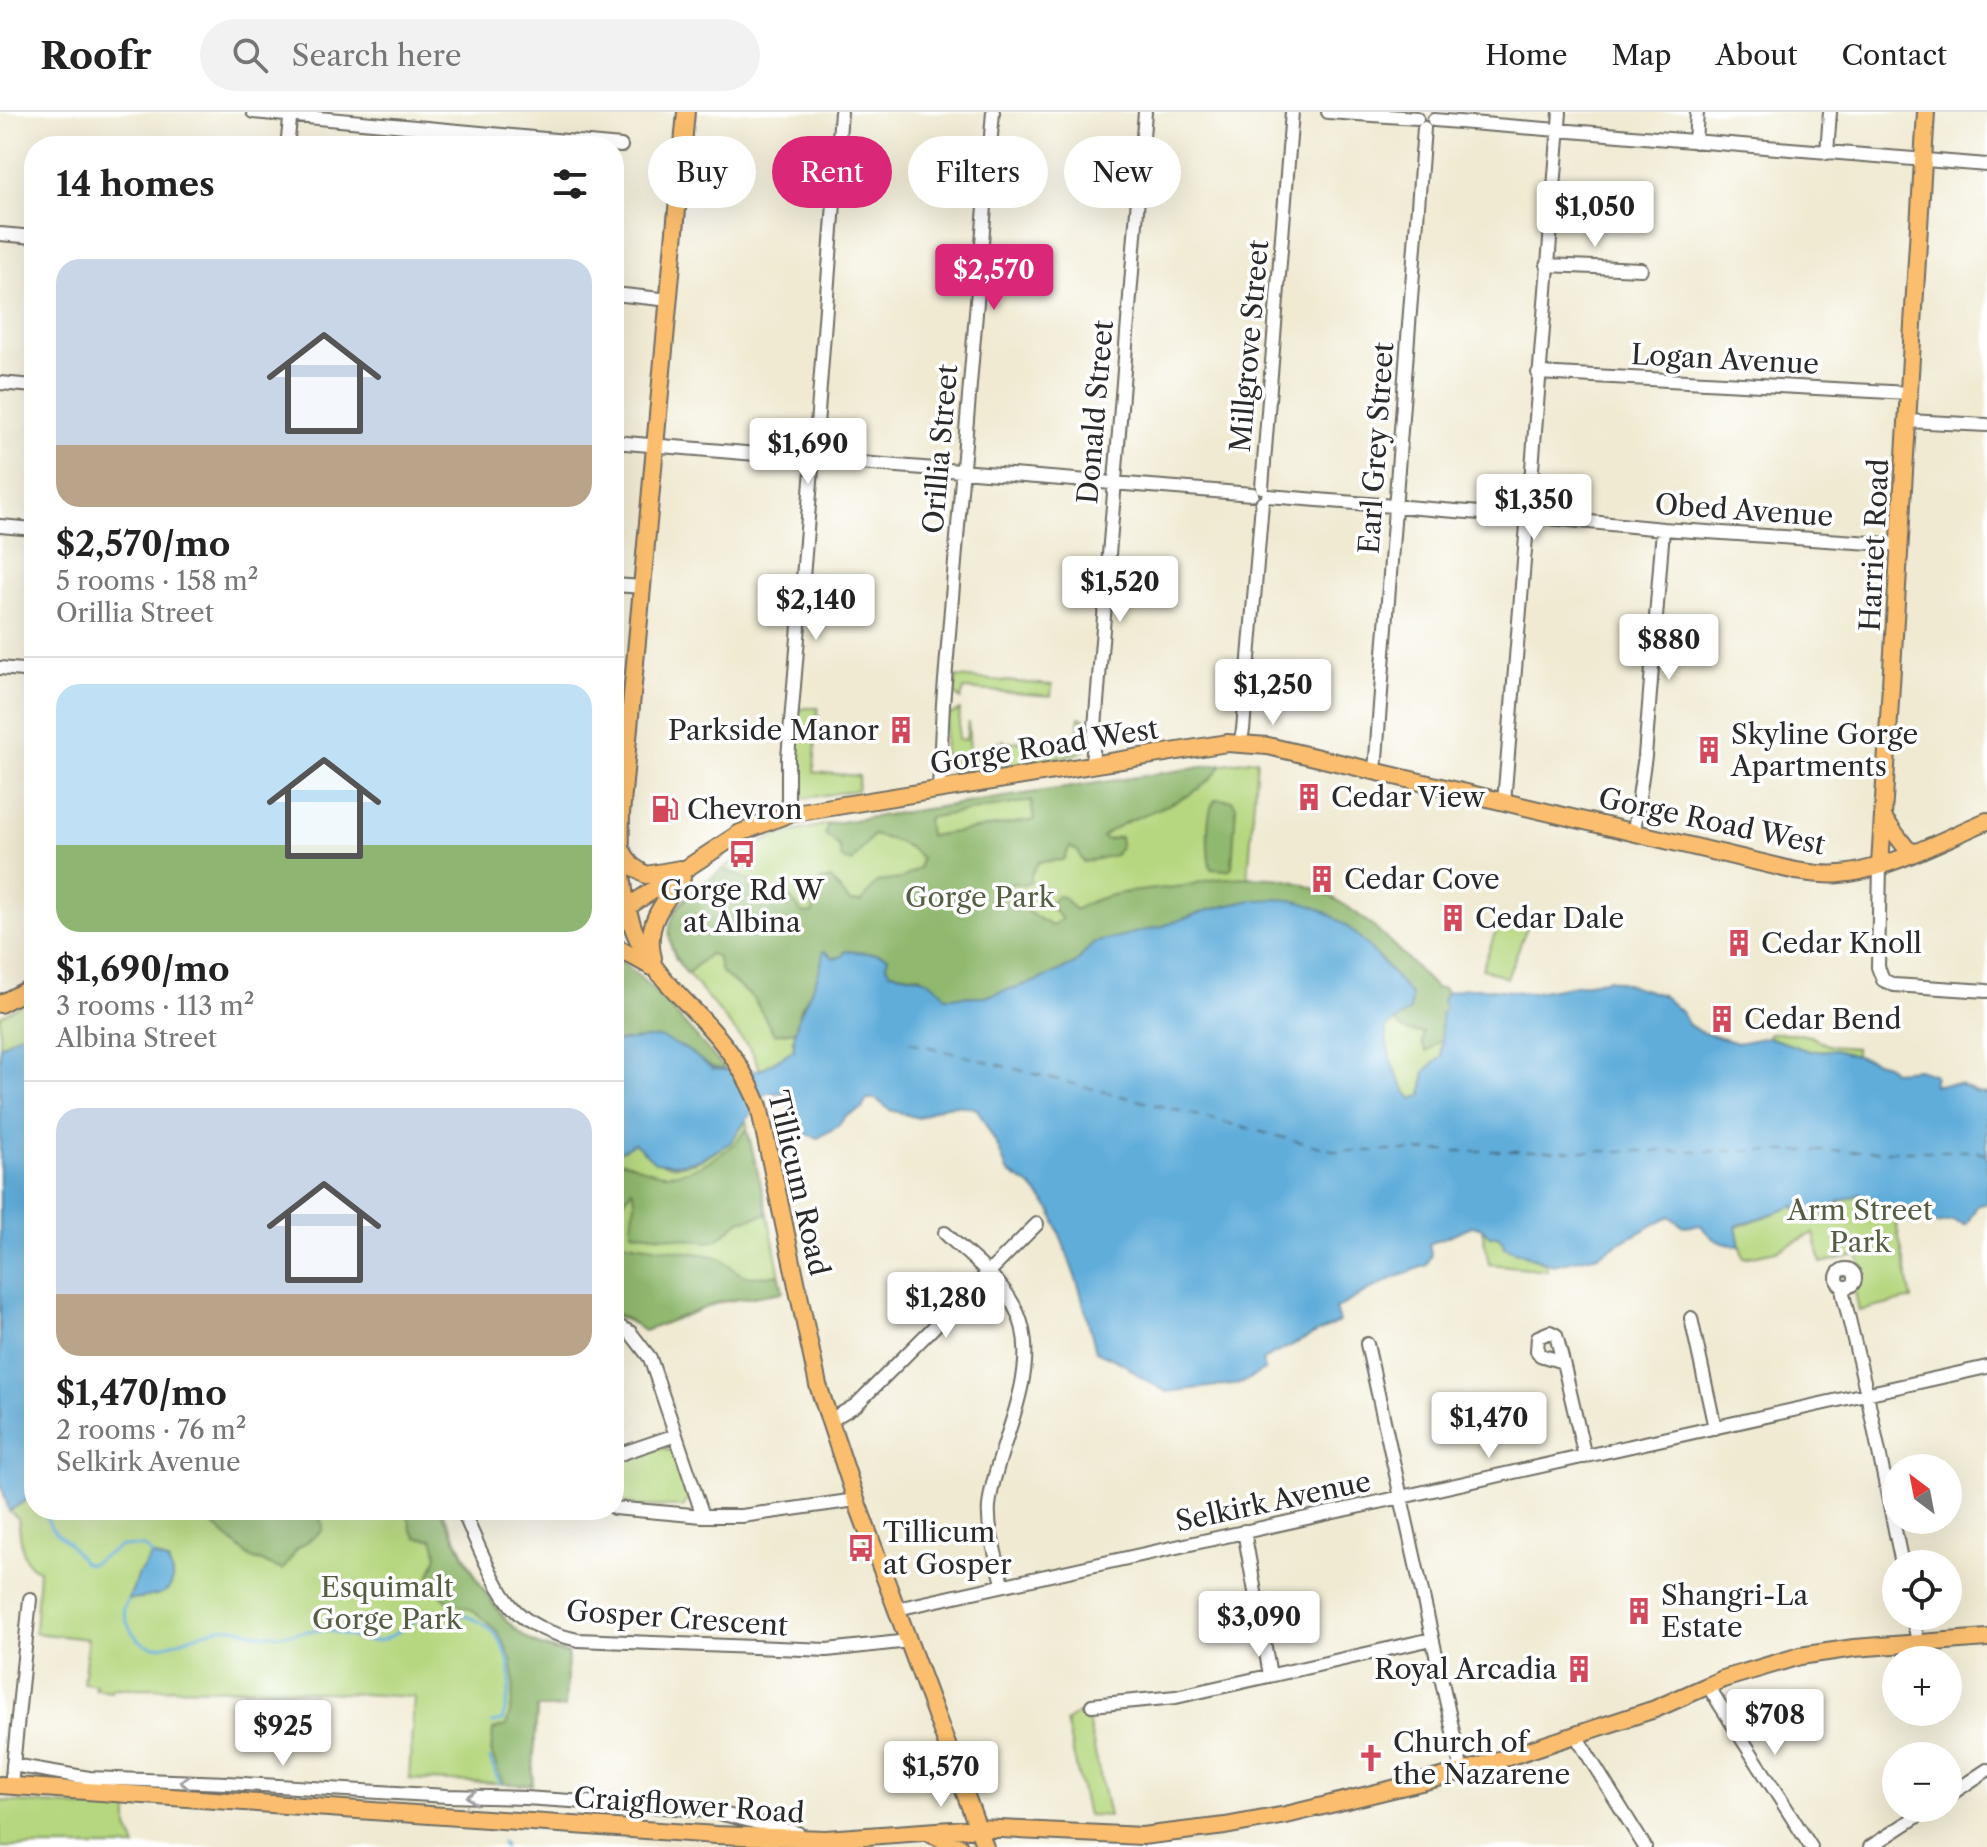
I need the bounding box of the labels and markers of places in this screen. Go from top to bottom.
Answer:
pin: $1,050 [1530,181,1660,249]
pin: $2,570 [929,244,1059,312]
pin: $1,690 [743,418,873,486]
pin: $1,350 [1469,474,1599,542]
pin: $1,520 [1055,556,1185,624]
pin: $2,140 [751,574,881,642]
pin: $880 [1622,614,1716,682]
pin: $1,250 [1208,659,1338,727]
place label: Parkside Manor [668,713,879,747]
building icon: Parkside Manor [886,715,916,745]
place label: Skyline Gorge Apartments [1730,717,1918,783]
building icon: Skyline Gorge Apartments [1694,735,1724,765]
place label: Cedar View [1331,780,1486,814]
building icon: Cedar View [1294,782,1324,812]
place label: Chevron [687,792,803,826]
fuel station icon: Chevron [650,794,680,824]
bus stop icon: Gorge Rd W at Albina [727,839,757,869]
place label: Cedar Cove [1344,862,1500,896]
building icon: Cedar Cove [1307,864,1337,894]
place label: Gorge Rd W at Albina [660,873,825,939]
place label: Cedar Dale [1475,901,1624,935]
building icon: Cedar Dale [1438,903,1468,933]
place label: Cedar Knoll [1761,926,1922,960]
building icon: Cedar Knoll [1724,928,1754,958]
place label: Cedar Bend [1744,1002,1902,1036]
building icon: Cedar Bend [1707,1004,1737,1034]
pin: $1,280 [881,1272,1011,1340]
pin: $1,470 [1424,1392,1554,1460]
place label: Tillicum at Gosper [883,1515,1012,1581]
bus stop icon: Tillicum at Gosper [846,1533,876,1563]
place label: Shangri-La Estate [1661,1578,1809,1644]
pin: $3,090 [1194,1591,1324,1659]
building icon: Shangri-La Estate [1624,1596,1654,1626]
place label: Royal Arcadia [1374,1652,1557,1686]
building icon: Royal Arcadia [1564,1654,1594,1684]
pin: $708 [1728,1689,1822,1757]
pin: $925 [236,1700,330,1768]
place label: Church of the Nazarene [1393,1725,1570,1791]
pin: $1,570 [876,1741,1006,1809]
church icon: Church of the Nazarene [1356,1743,1386,1773]

